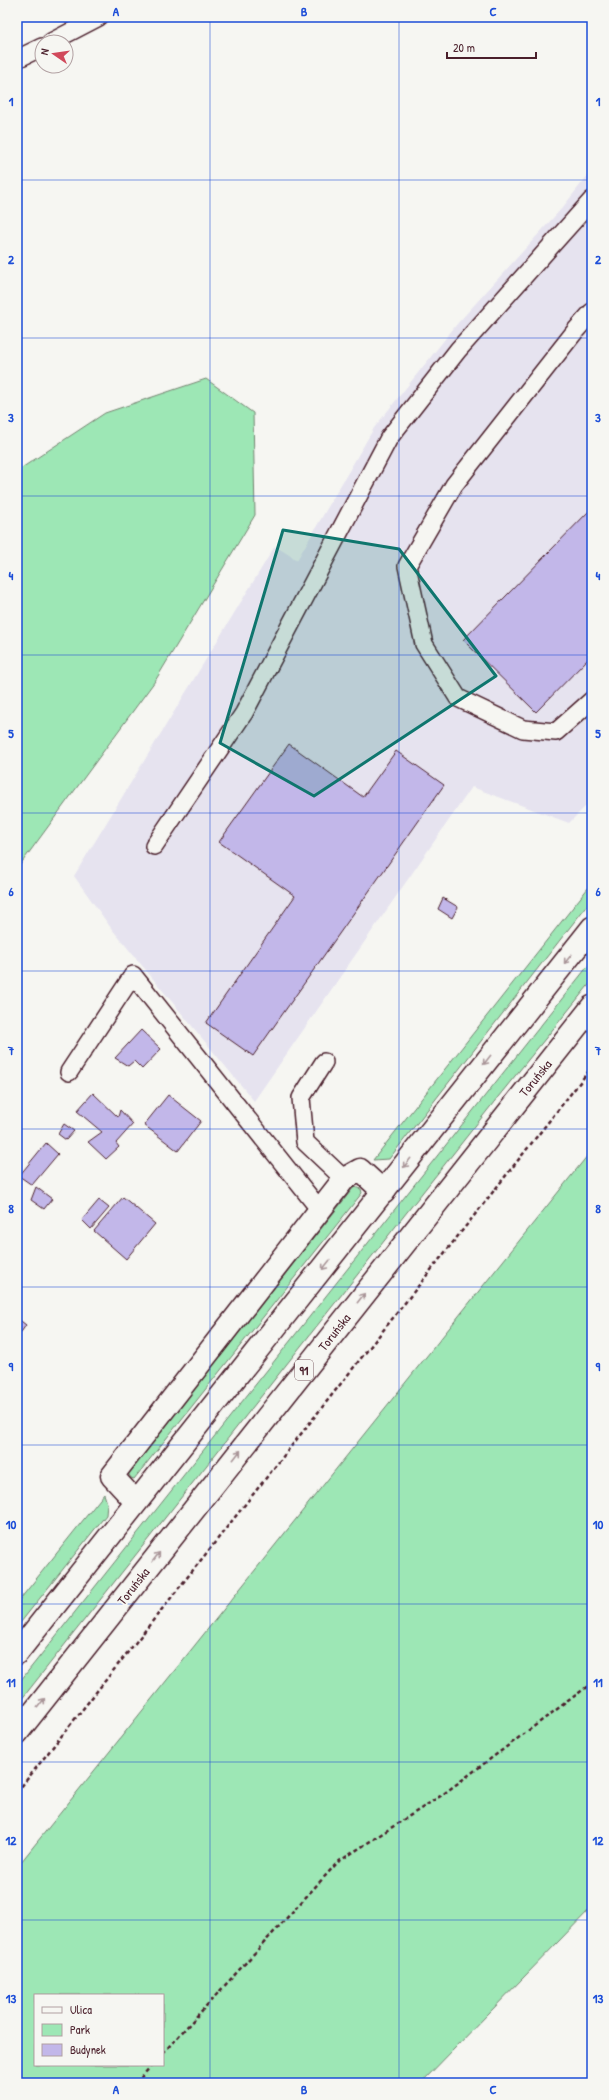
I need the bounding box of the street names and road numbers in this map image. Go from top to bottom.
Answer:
street label: Toruńska [515,1056,555,1100]
street label: Toruńska [314,1310,354,1354]
road number: 91 [295,1360,313,1380]
street label: Toruńska [113,1564,153,1608]

